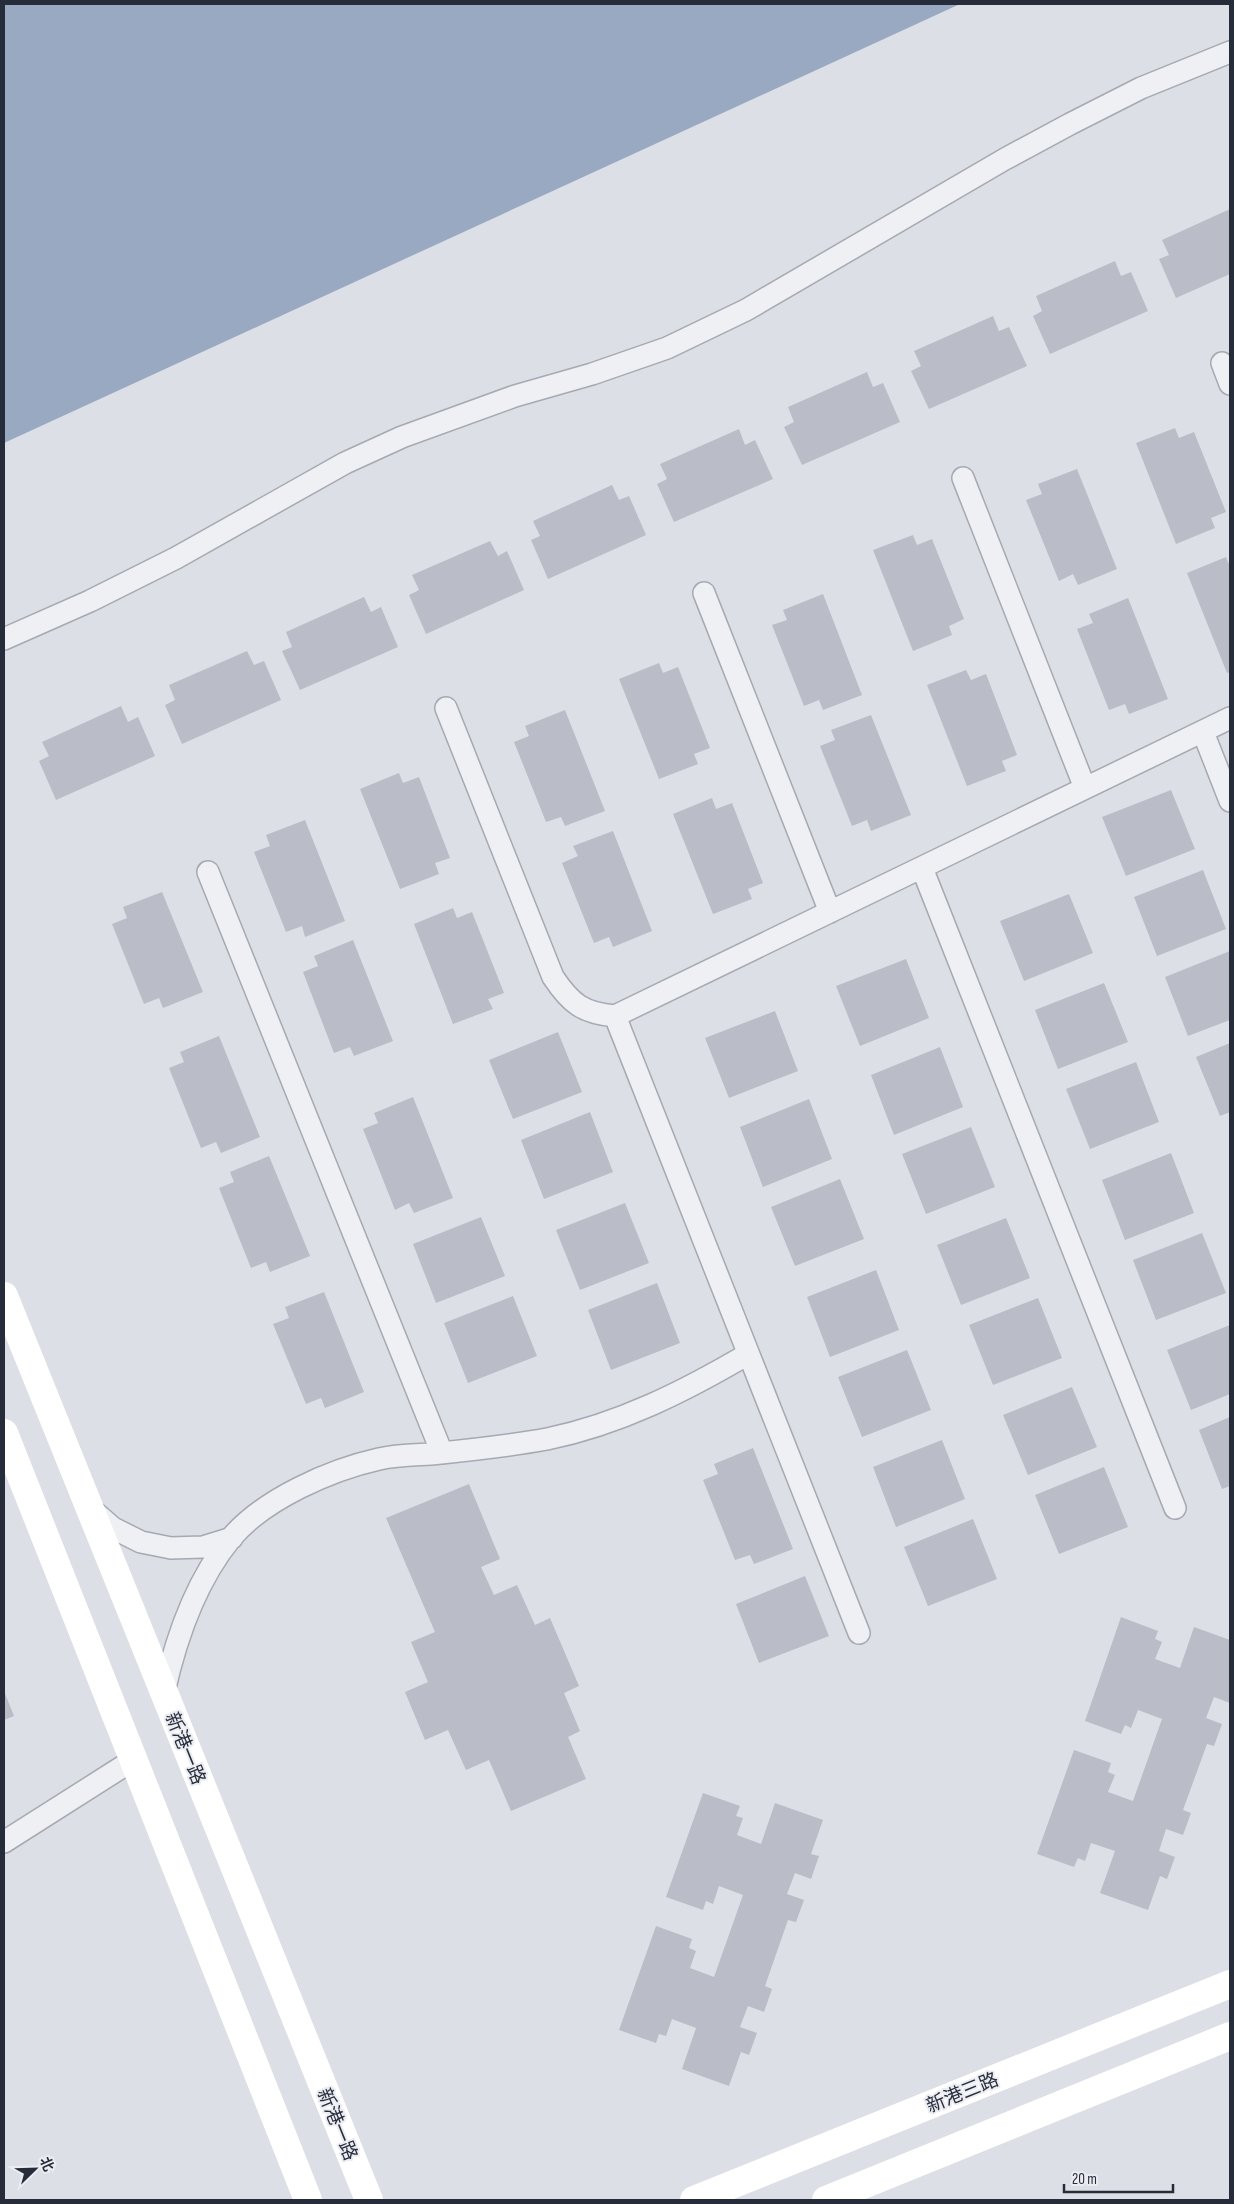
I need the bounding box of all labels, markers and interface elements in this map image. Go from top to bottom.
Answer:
street label: 新港一路 [160,1709,210,1788]
street label: 新港三路 [923,2068,1002,2118]
street label: 新港一路 [312,2085,362,2164]
north arrow [10,2144,60,2194]
text: 北 [36,2154,57,2174]
scale bar [1064,2162,1173,2194]
text: 20 m [1072,2170,1097,2189]

